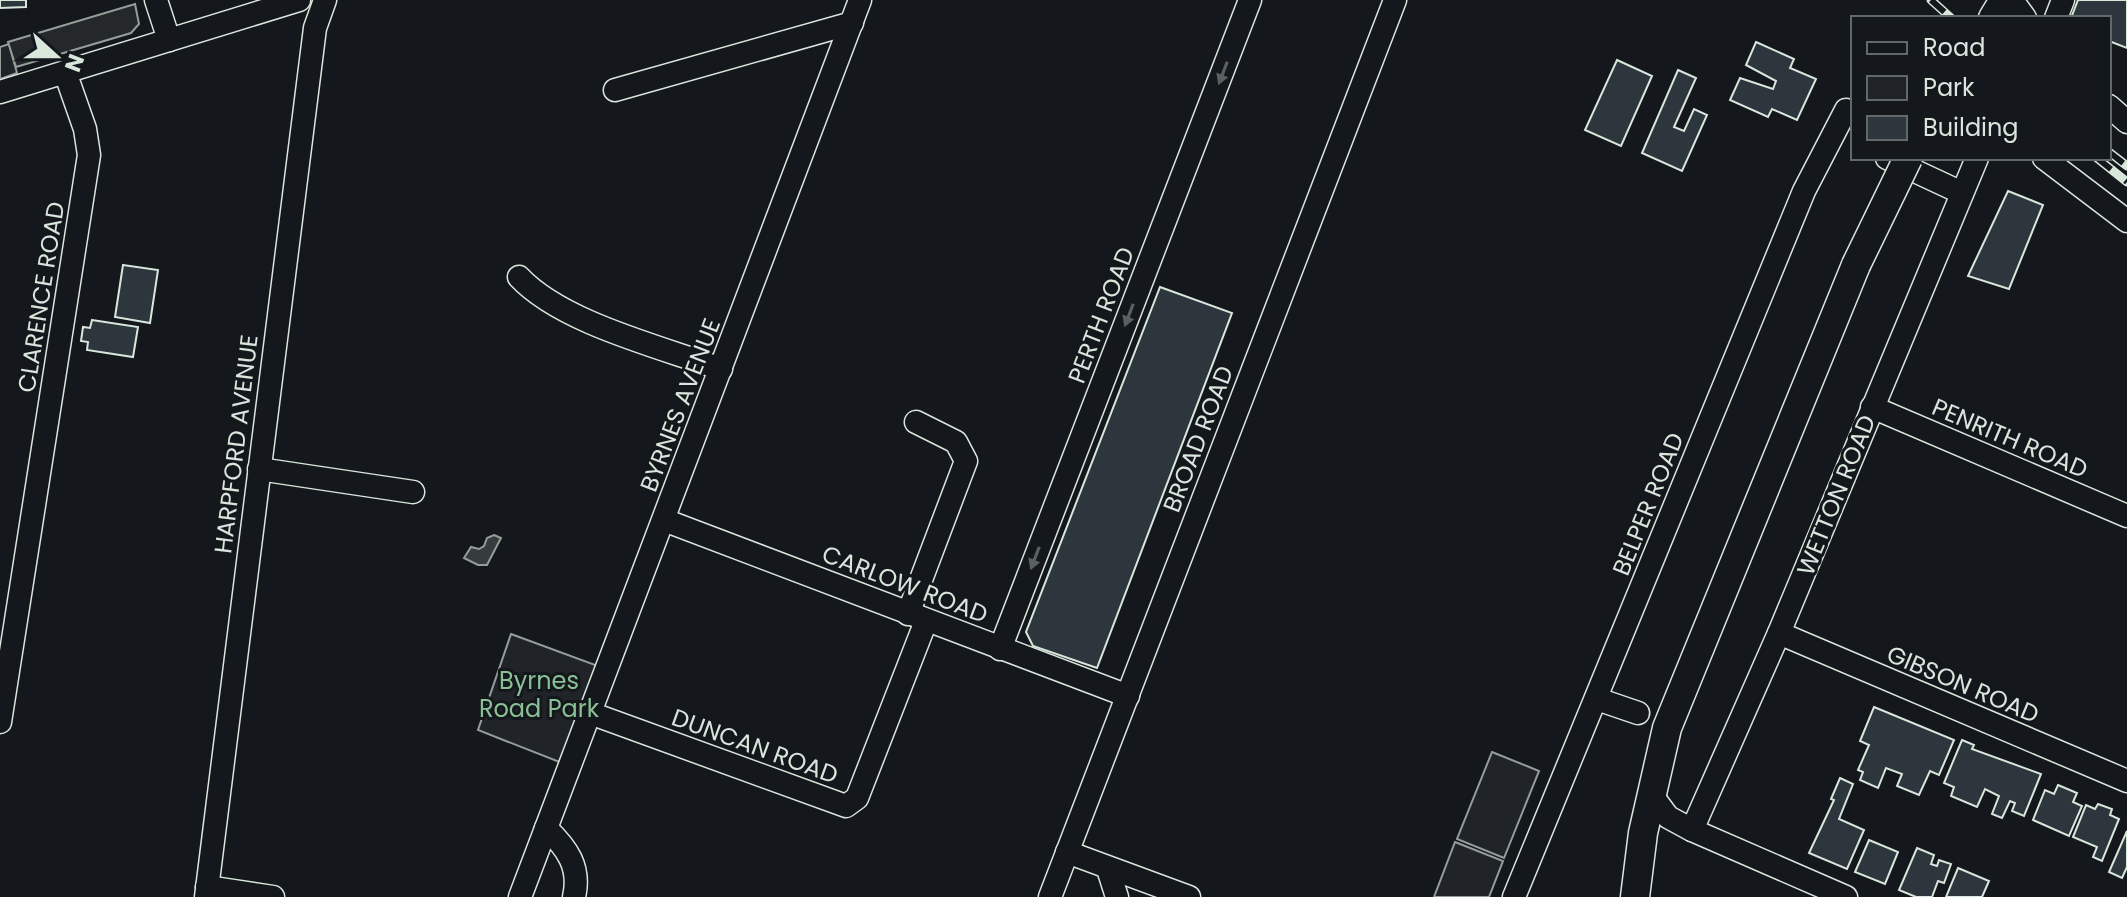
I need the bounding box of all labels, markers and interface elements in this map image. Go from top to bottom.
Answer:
north arrow [16,16,96,96]
legend [1851,16,2111,160]
text: Road [1923,31,1985,64]
text: N [57,50,92,76]
one-way arrow [1216,61,1229,85]
text: Park [1923,71,1975,104]
text: Building [1923,111,2019,144]
street label: CLARENCE ROAD [10,199,72,395]
street label: PERTH ROAD [1060,242,1142,388]
one-way arrow [1122,303,1135,327]
street label: BYRNES AVENUE [632,314,728,496]
street label: HARPFORD AVENUE [206,333,266,555]
street label: BROAD ROAD [1155,361,1241,517]
street label: PENRITH ROAD [1927,390,2093,486]
street label: WETTON ROAD [1789,410,1883,580]
street label: BELPER ROAD [1604,428,1692,580]
street label: CARLOW ROAD [817,537,993,631]
one-way arrow [1028,546,1041,570]
street label: GIBSON ROAD [1882,637,2044,731]
park label: Byrnes Road Park [479,664,600,725]
street label: DUNCAN ROAD [667,701,843,791]

